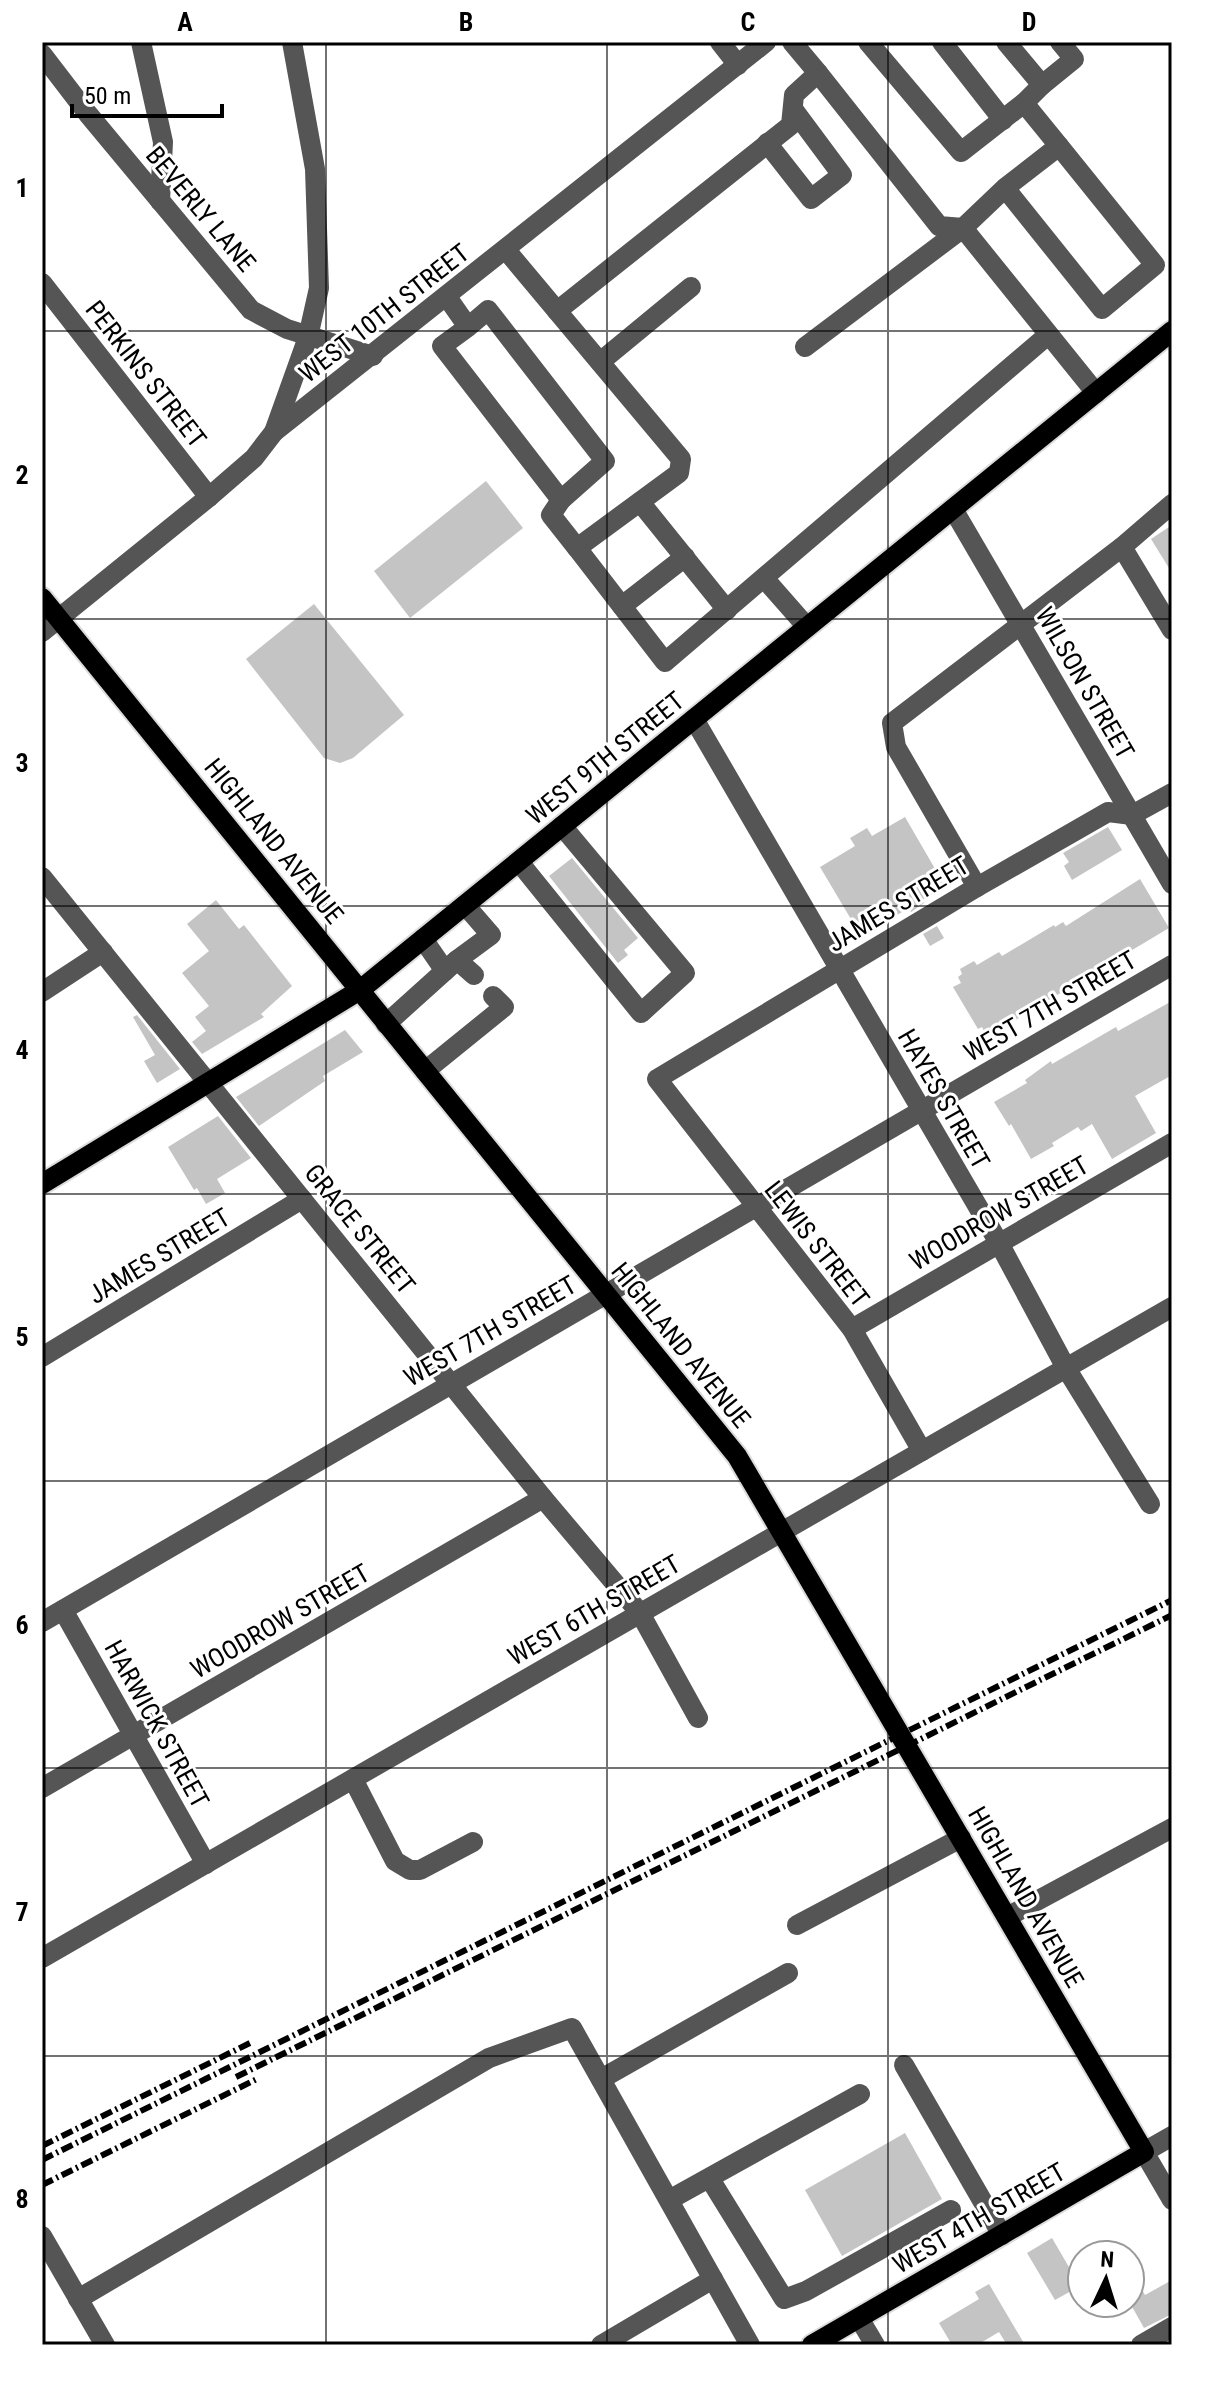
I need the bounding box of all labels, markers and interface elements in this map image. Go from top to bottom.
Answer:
text: A [177,7,193,37]
text: B [459,7,473,37]
text: C [741,7,756,37]
text: D [1022,7,1036,37]
scale bar [72,68,222,118]
text: 50 m [84,82,131,110]
street label: BEVERLY LANE [140,140,262,278]
text: 1 [15,173,29,203]
street label: WEST 10TH STREET [293,237,475,389]
street label: PERKINS STREET [79,295,213,453]
text: 2 [15,460,29,490]
street label: WILSON STREET [1029,602,1141,764]
street label: WEST 9TH STREET [520,685,690,831]
text: 3 [15,748,29,778]
street label: HIGHLAND AVENUE [198,752,350,930]
street label: JAMES STREET [822,850,974,958]
street label: WEST 7TH STREET [958,944,1142,1068]
street label: HAYES STREET [892,1024,996,1174]
text: 4 [15,1035,29,1065]
street label: WOODROW STREET [904,1150,1094,1276]
street label: GRACE STREET [299,1158,421,1300]
street label: LEWIS STREET [759,1175,875,1313]
street label: JAMES STREET [83,1202,235,1310]
street label: HIGHLAND AVENUE [605,1256,757,1434]
street label: WEST 7TH STREET [398,1269,582,1393]
text: 5 [15,1322,29,1352]
street label: WEST 6TH STREET [502,1548,686,1672]
street label: WOODROW STREET [185,1558,375,1684]
text: 6 [15,1610,29,1640]
street label: HARWICK STREET [99,1635,215,1813]
street label: HIGHLAND AVENUE [962,1801,1090,1993]
text: 7 [15,1897,29,1927]
street label: WEST 4TH STREET [887,2156,1071,2280]
text: 8 [15,2184,29,2214]
north arrow [1066,2239,1146,2319]
text: N [1100,2247,1115,2272]

